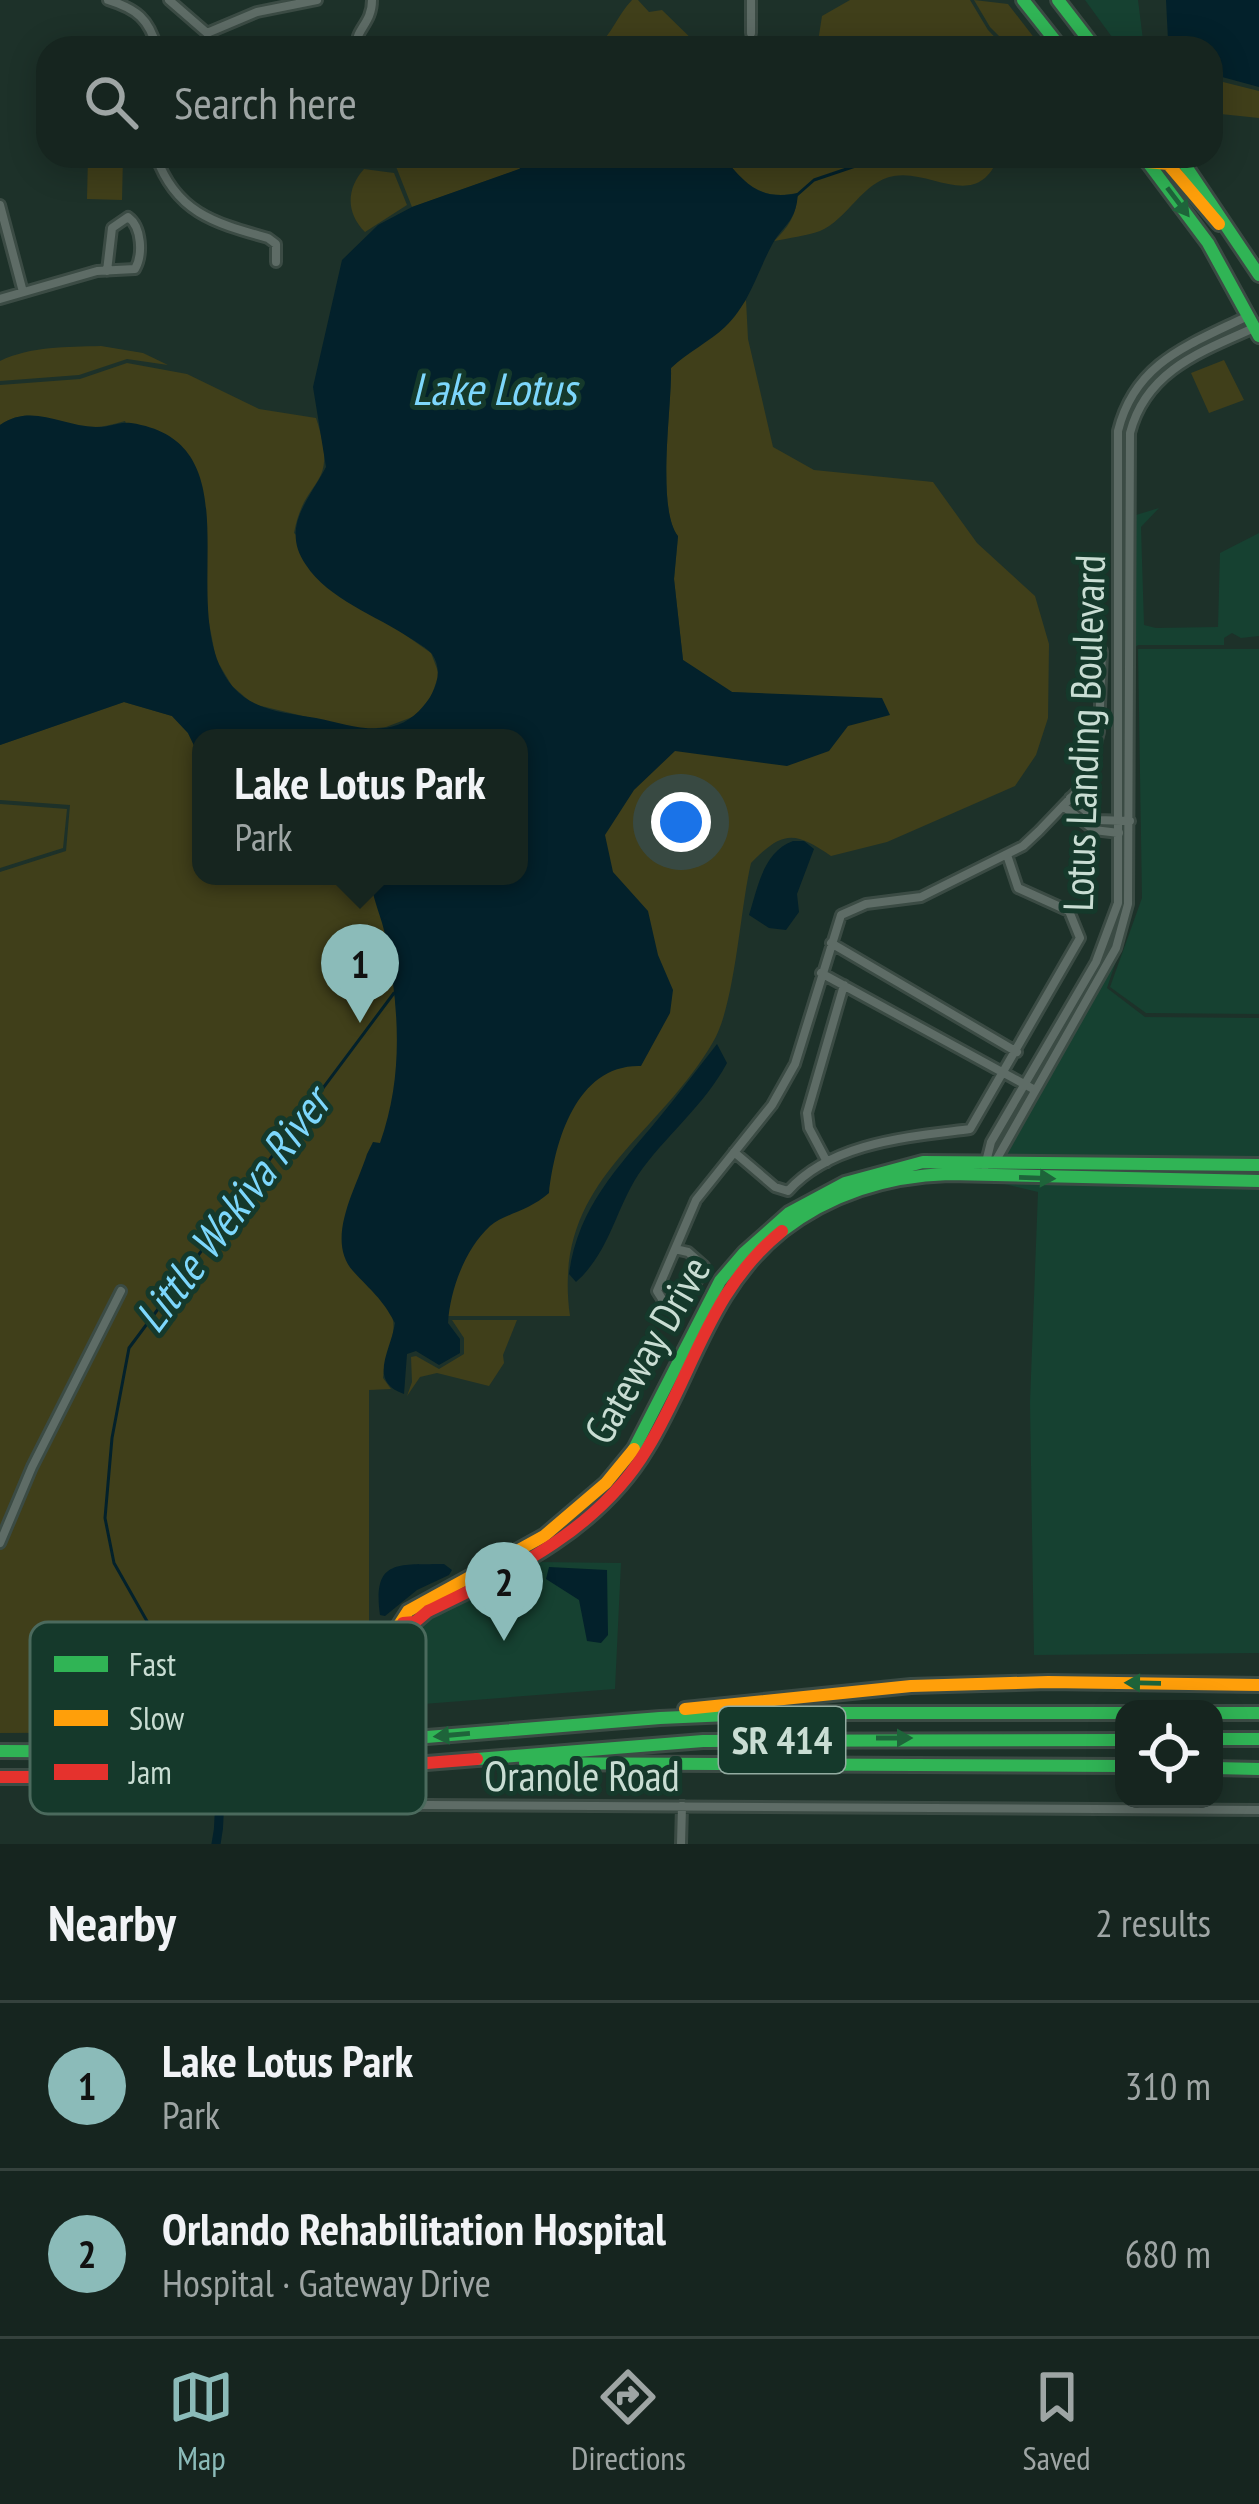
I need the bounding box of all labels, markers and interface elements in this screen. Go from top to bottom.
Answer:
search box [36,36,1223,168]
icon: search [78,69,144,135]
text: Search here [174,73,357,131]
one-way arrow [1166,186,1190,218]
water label: Lake Lotus [412,359,580,417]
street label: Lotus Landing Boulevard [1050,554,1117,912]
popup [192,729,528,885]
text: Lake Lotus Park [234,753,486,811]
your location [651,792,711,852]
text: Park [234,811,292,862]
pin: 1 [321,924,399,1023]
water label: Little Wekiva River [121,1072,345,1343]
one-way arrow [1019,1169,1057,1188]
street label: Gateway Drive [571,1246,722,1453]
pin: 2 [465,1542,543,1641]
legend [30,1622,426,1814]
text: Fast [129,1642,176,1685]
one-way arrow [1123,1674,1161,1693]
text: Slow [129,1696,185,1739]
map controls [1115,1700,1223,1808]
button: locate [1115,1700,1223,1808]
road number: SR 414 [719,1707,845,1773]
one-way arrow [433,1726,470,1745]
one-way arrow [876,1728,914,1748]
street label: Oranole Road [484,1748,680,1803]
text: Jam [128,1750,172,1793]
text: Nearby [48,1889,176,1955]
text: 2 results [1095,1897,1211,1948]
text: Lake Lotus Park [162,2031,413,2089]
text: 1 [78,2060,96,2111]
text: 310 m [1125,2060,1211,2111]
text: Park [162,2089,220,2140]
text: Orlando Rehabilitation Hospital [162,2199,666,2257]
text: 2 [78,2228,96,2279]
text: 680 m [1125,2228,1211,2279]
text: Hospital · Gateway Drive [162,2257,491,2308]
tab: Map [168,2364,234,2479]
tab: Directions [571,2364,686,2479]
tab: Saved [1023,2364,1091,2479]

